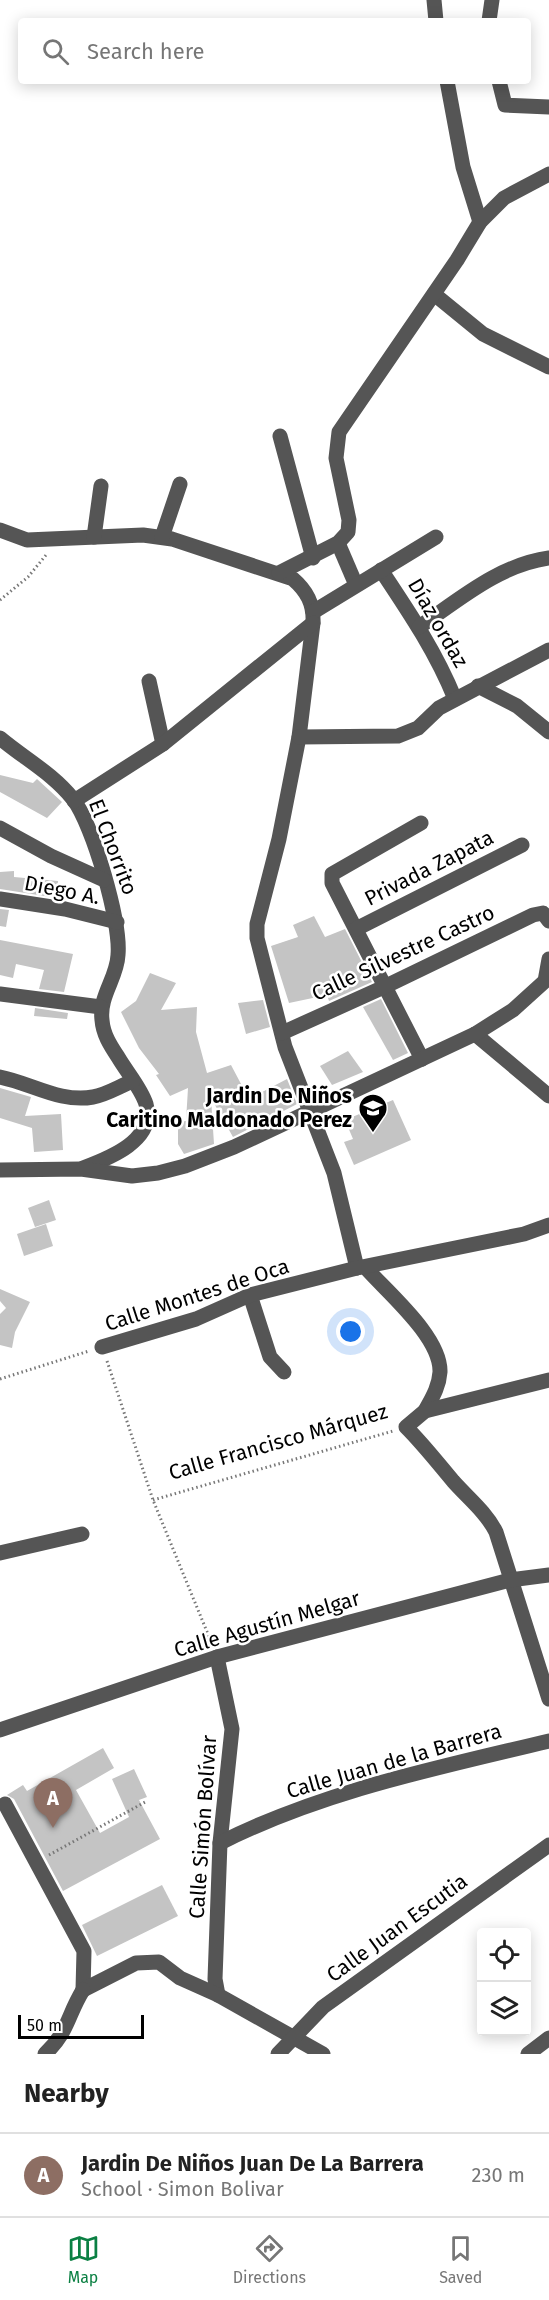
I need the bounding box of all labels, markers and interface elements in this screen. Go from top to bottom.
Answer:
search box [18,18,531,84]
icon: search [39,35,72,68]
text: Search here [87,38,205,65]
street label: Díaz ordaz [402,574,474,672]
street label: El Chorrito [83,795,143,899]
street label: Privada Zapata [360,824,498,912]
street label: Diego A. [22,870,102,910]
street label: Calle Silvestre Castro [307,899,499,1007]
place label: Jardin De Niños Caritino Maldonado Perez [106,1083,352,1133]
school or university icon: Jardin De Niños Caritino Maldonado Perez [357,1092,389,1134]
street label: Calle Montes de Oca [102,1253,292,1337]
your location [336,1317,365,1346]
street label: Calle Francisco Márquez [166,1398,390,1486]
street label: Calle Agustín Melgar [171,1585,363,1663]
street label: Calle Juan de la Barrera [283,1718,505,1804]
street label: Calle Simón Bolívar [184,1734,222,1920]
pin: A [34,1778,72,1828]
street label: Calle Juan Escutia [321,1868,473,1988]
map controls [477,1928,531,2036]
button: locate [477,1928,531,1982]
button: layers [477,1982,531,2036]
scale bar [18,2012,144,2040]
text: 50 m [27,2016,62,2035]
text: Nearby [24,2078,109,2109]
text: Jardin De Niños Juan De La Barrera [81,2150,424,2177]
text: A [38,2163,49,2187]
text: 230 m [472,2163,525,2187]
text: School · Simon Bolivar [81,2177,284,2201]
tab: Map [67,2232,100,2287]
tab: Directions [233,2232,306,2287]
tab: Saved [439,2232,482,2287]

